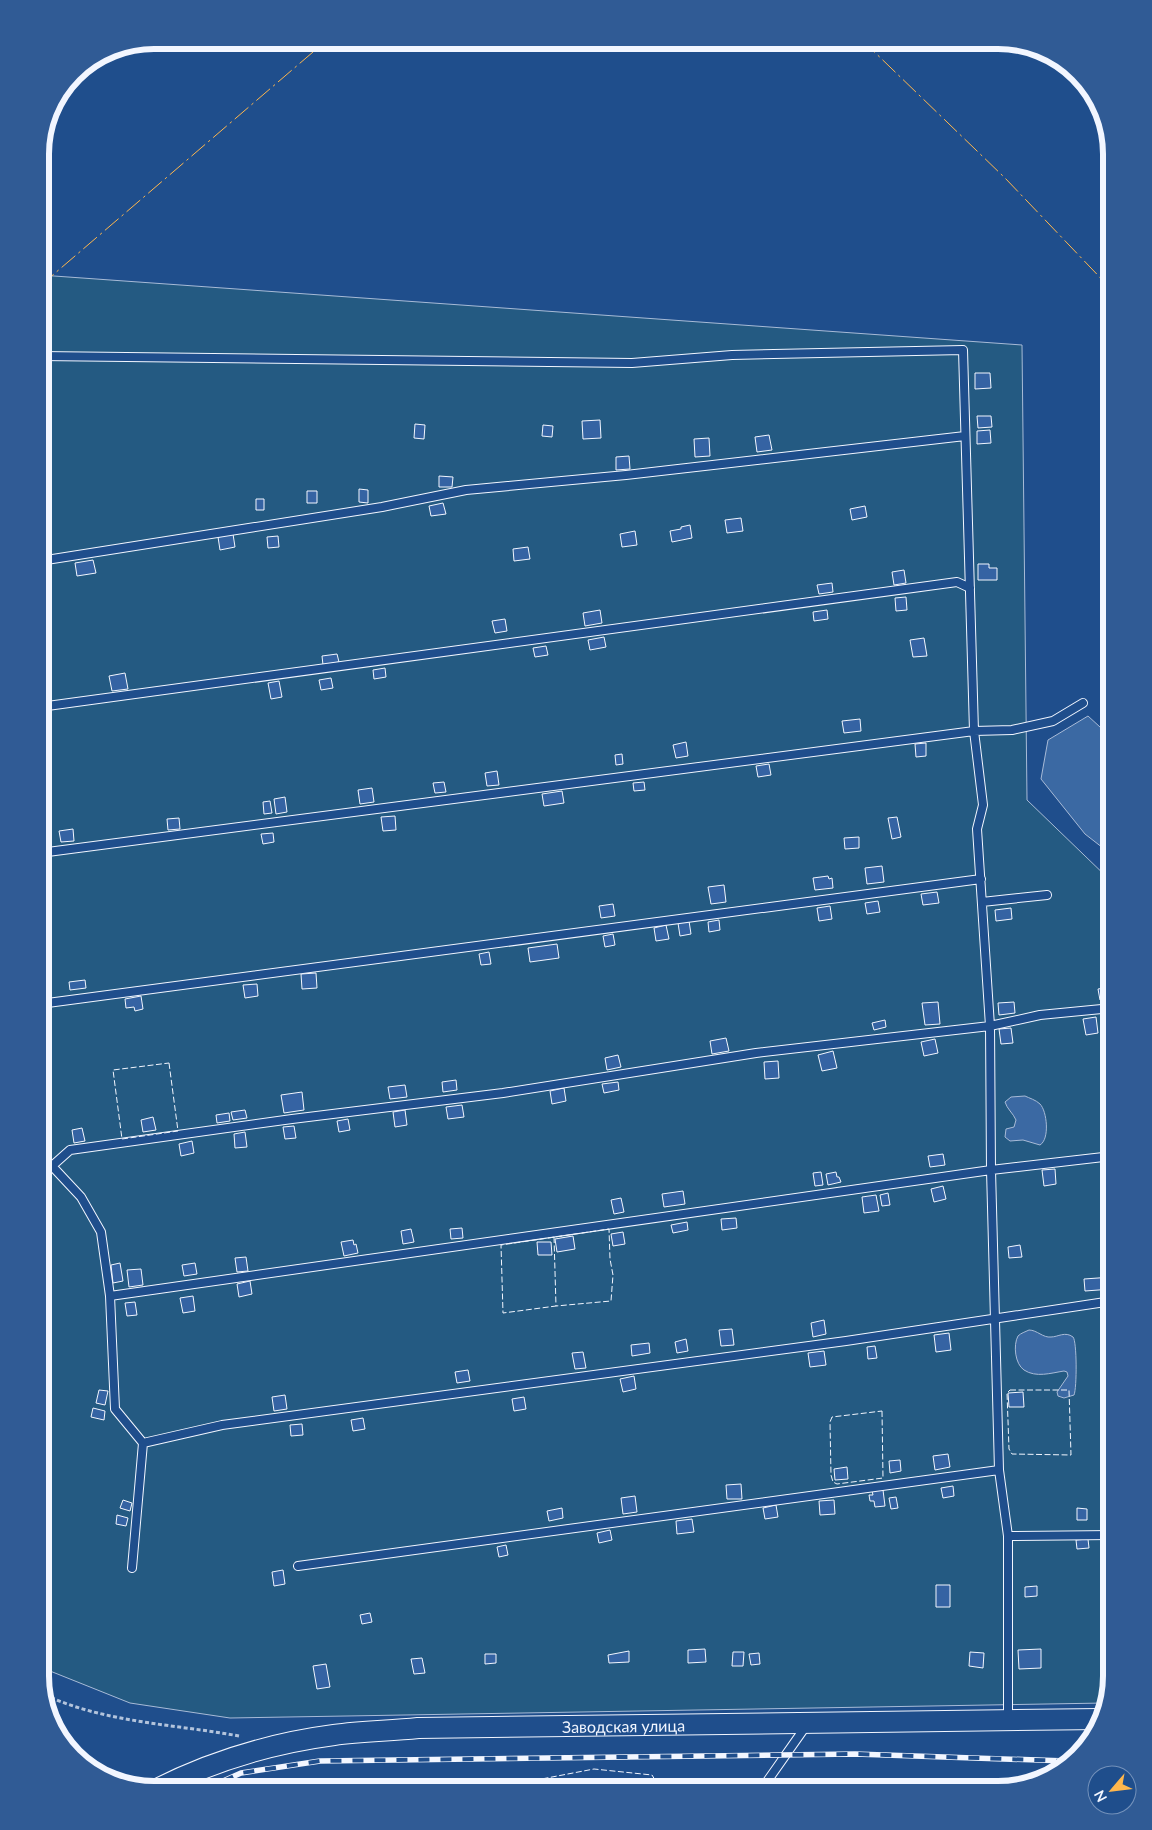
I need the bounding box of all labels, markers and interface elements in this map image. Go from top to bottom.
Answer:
street label: Заводская улица [562,1715,685,1736]
north arrow [1087,1765,1137,1815]
text: N [1090,1788,1110,1805]

